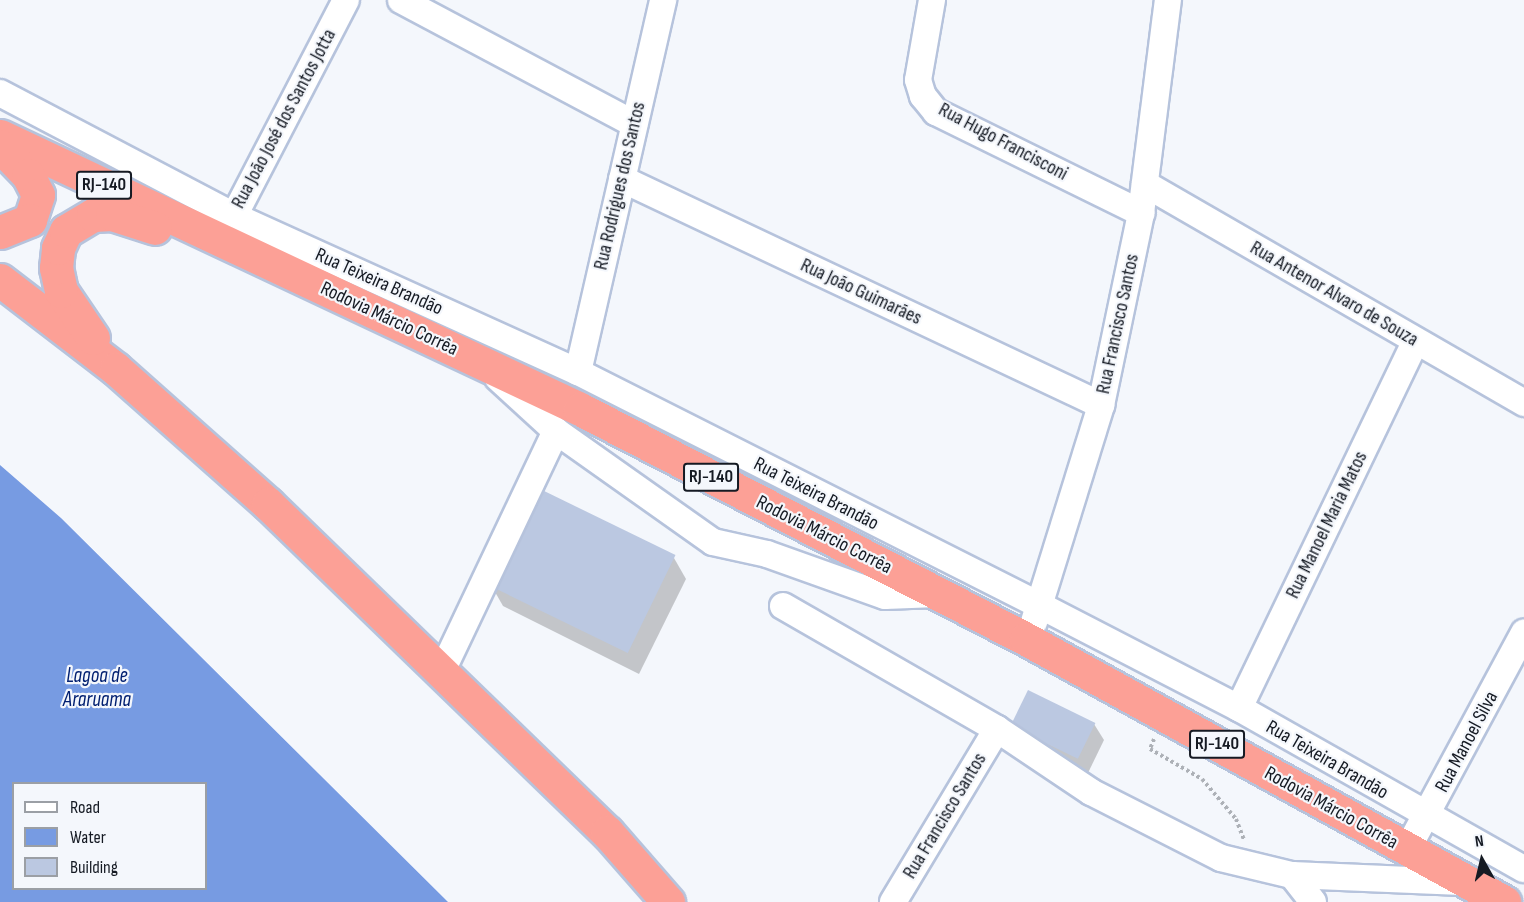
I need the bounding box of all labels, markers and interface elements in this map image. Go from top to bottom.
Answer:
street label: Rua João José dos Santos Jotta [227,25,341,213]
street label: Rua Hugo Francisconi [934,98,1072,186]
street label: Rua Rodrigues dos Santos [589,100,651,272]
road number: RJ-140 [76,170,132,200]
street label: Rua Antenor Alvaro de Souza [1246,236,1422,352]
street label: Rua Teixeira Brandão [311,243,447,321]
street label: Rua Francisco Santos [1091,252,1145,396]
street label: Rua João Guimarães [797,253,925,331]
street label: Rodovia Márcio Corrêa [316,277,462,361]
street label: Rua Manoel Maria Matos [1281,447,1373,603]
street label: Rua Teixeira Brandão [749,452,883,536]
road number: RJ-140 [682,462,740,492]
street label: Rodovia Márcio Corrêa [752,490,896,580]
water label: Lagoa de Araruama [63,663,131,713]
street label: Rua Manoel Silva [1430,687,1504,797]
street label: Rua Teixeira Brandão [1262,715,1392,805]
road number: RJ-140 [1188,729,1246,759]
street label: Rua Francisco Santos [898,749,992,883]
street label: Rodovia Márcio Corrêa [1260,761,1402,855]
legend [12,782,207,890]
text: Road [70,797,100,818]
text: Water [70,827,106,848]
north arrow [1452,830,1512,890]
text: N [1474,832,1485,852]
text: Building [70,857,118,878]

